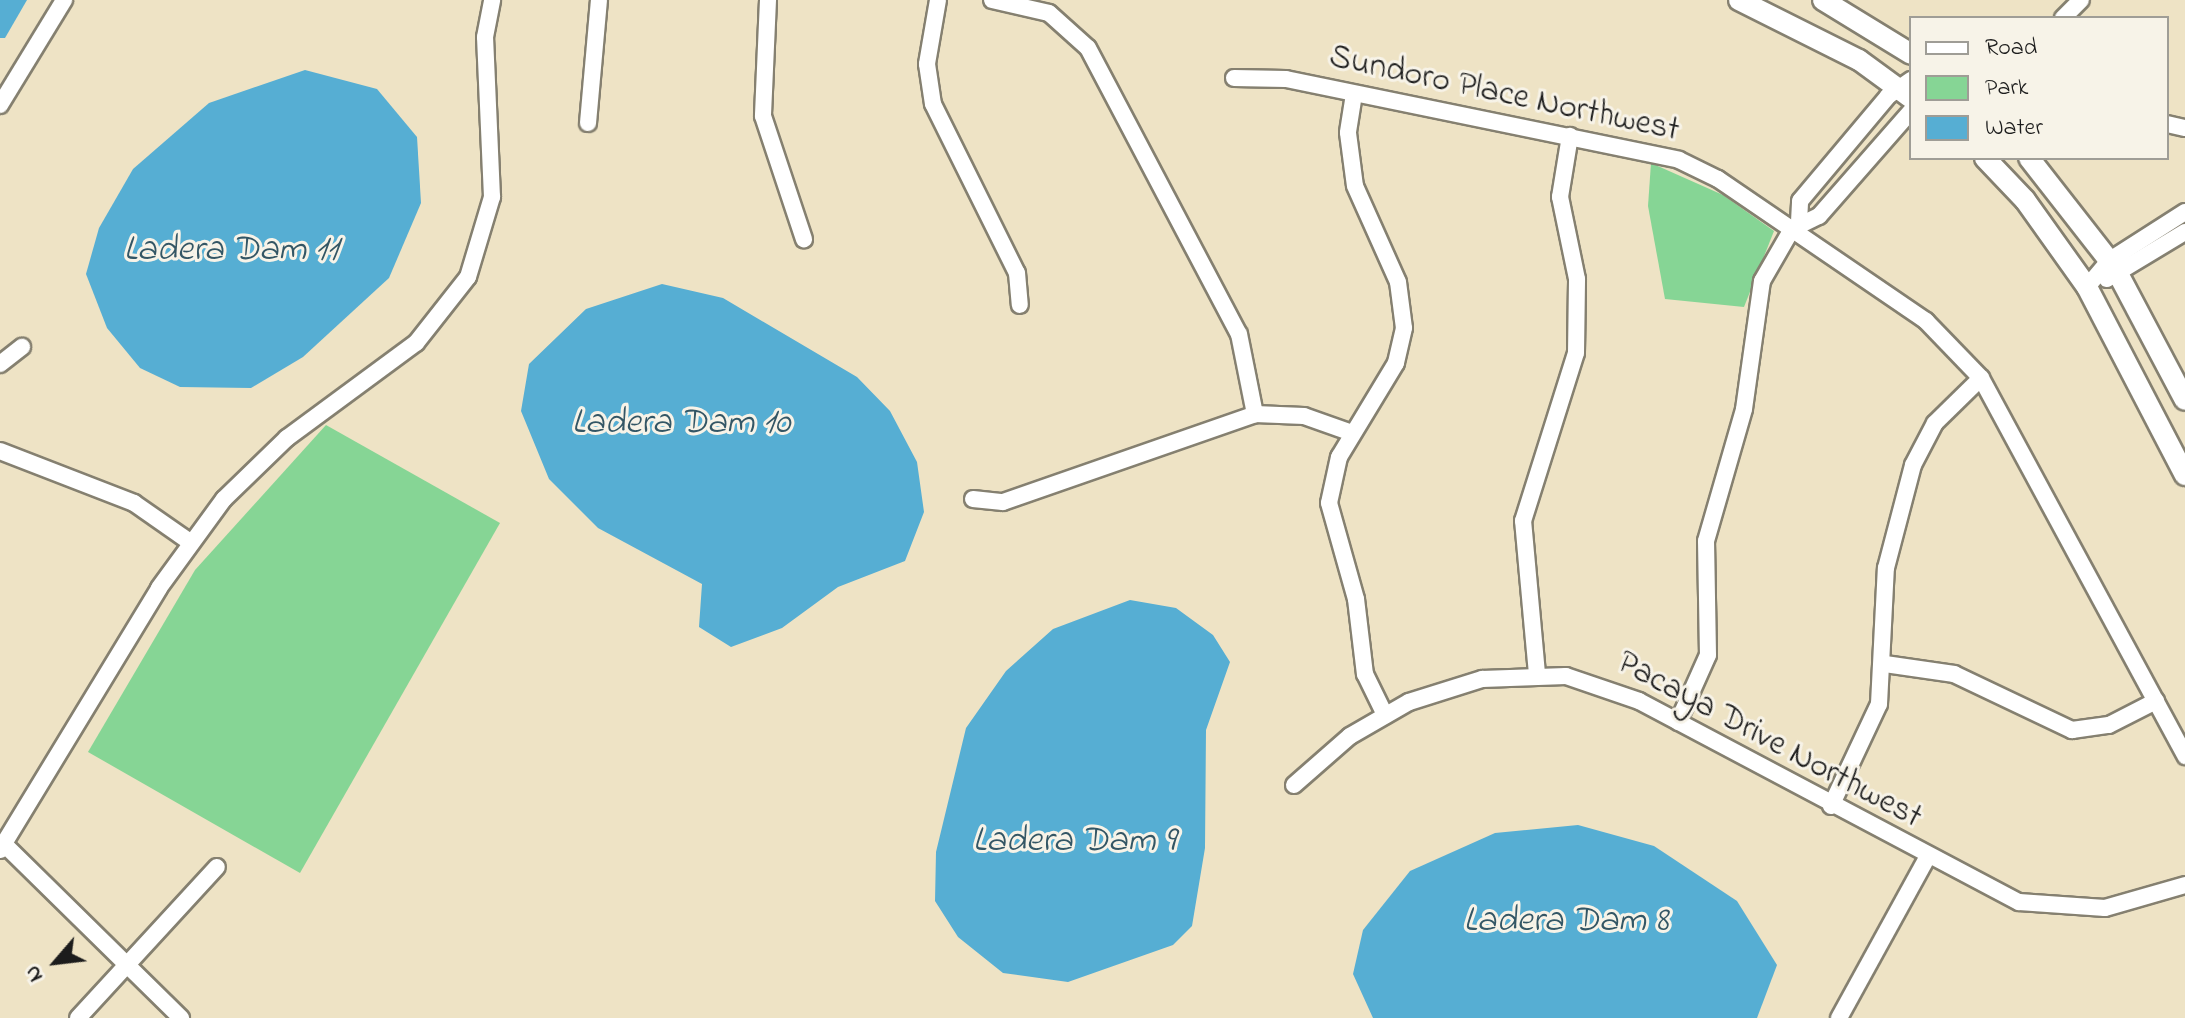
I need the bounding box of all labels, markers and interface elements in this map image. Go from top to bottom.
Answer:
legend [1909,16,2169,160]
text: Road [1985,31,2037,66]
street label: Sundoro Place Northwest [1325,38,1683,152]
text: Park [1985,71,2028,106]
text: Water [1985,111,2043,146]
water label: Ladera Dam 11 [124,229,338,273]
water label: Ladera Dam 10 [572,402,790,446]
street label: Pacaya Drive Northwest [1609,643,1929,839]
water label: Ladera Dam 9 [973,820,1175,864]
water label: Ladera Dam 8 [1463,900,1669,944]
north arrow [16,922,96,1002]
text: N [17,959,52,987]

